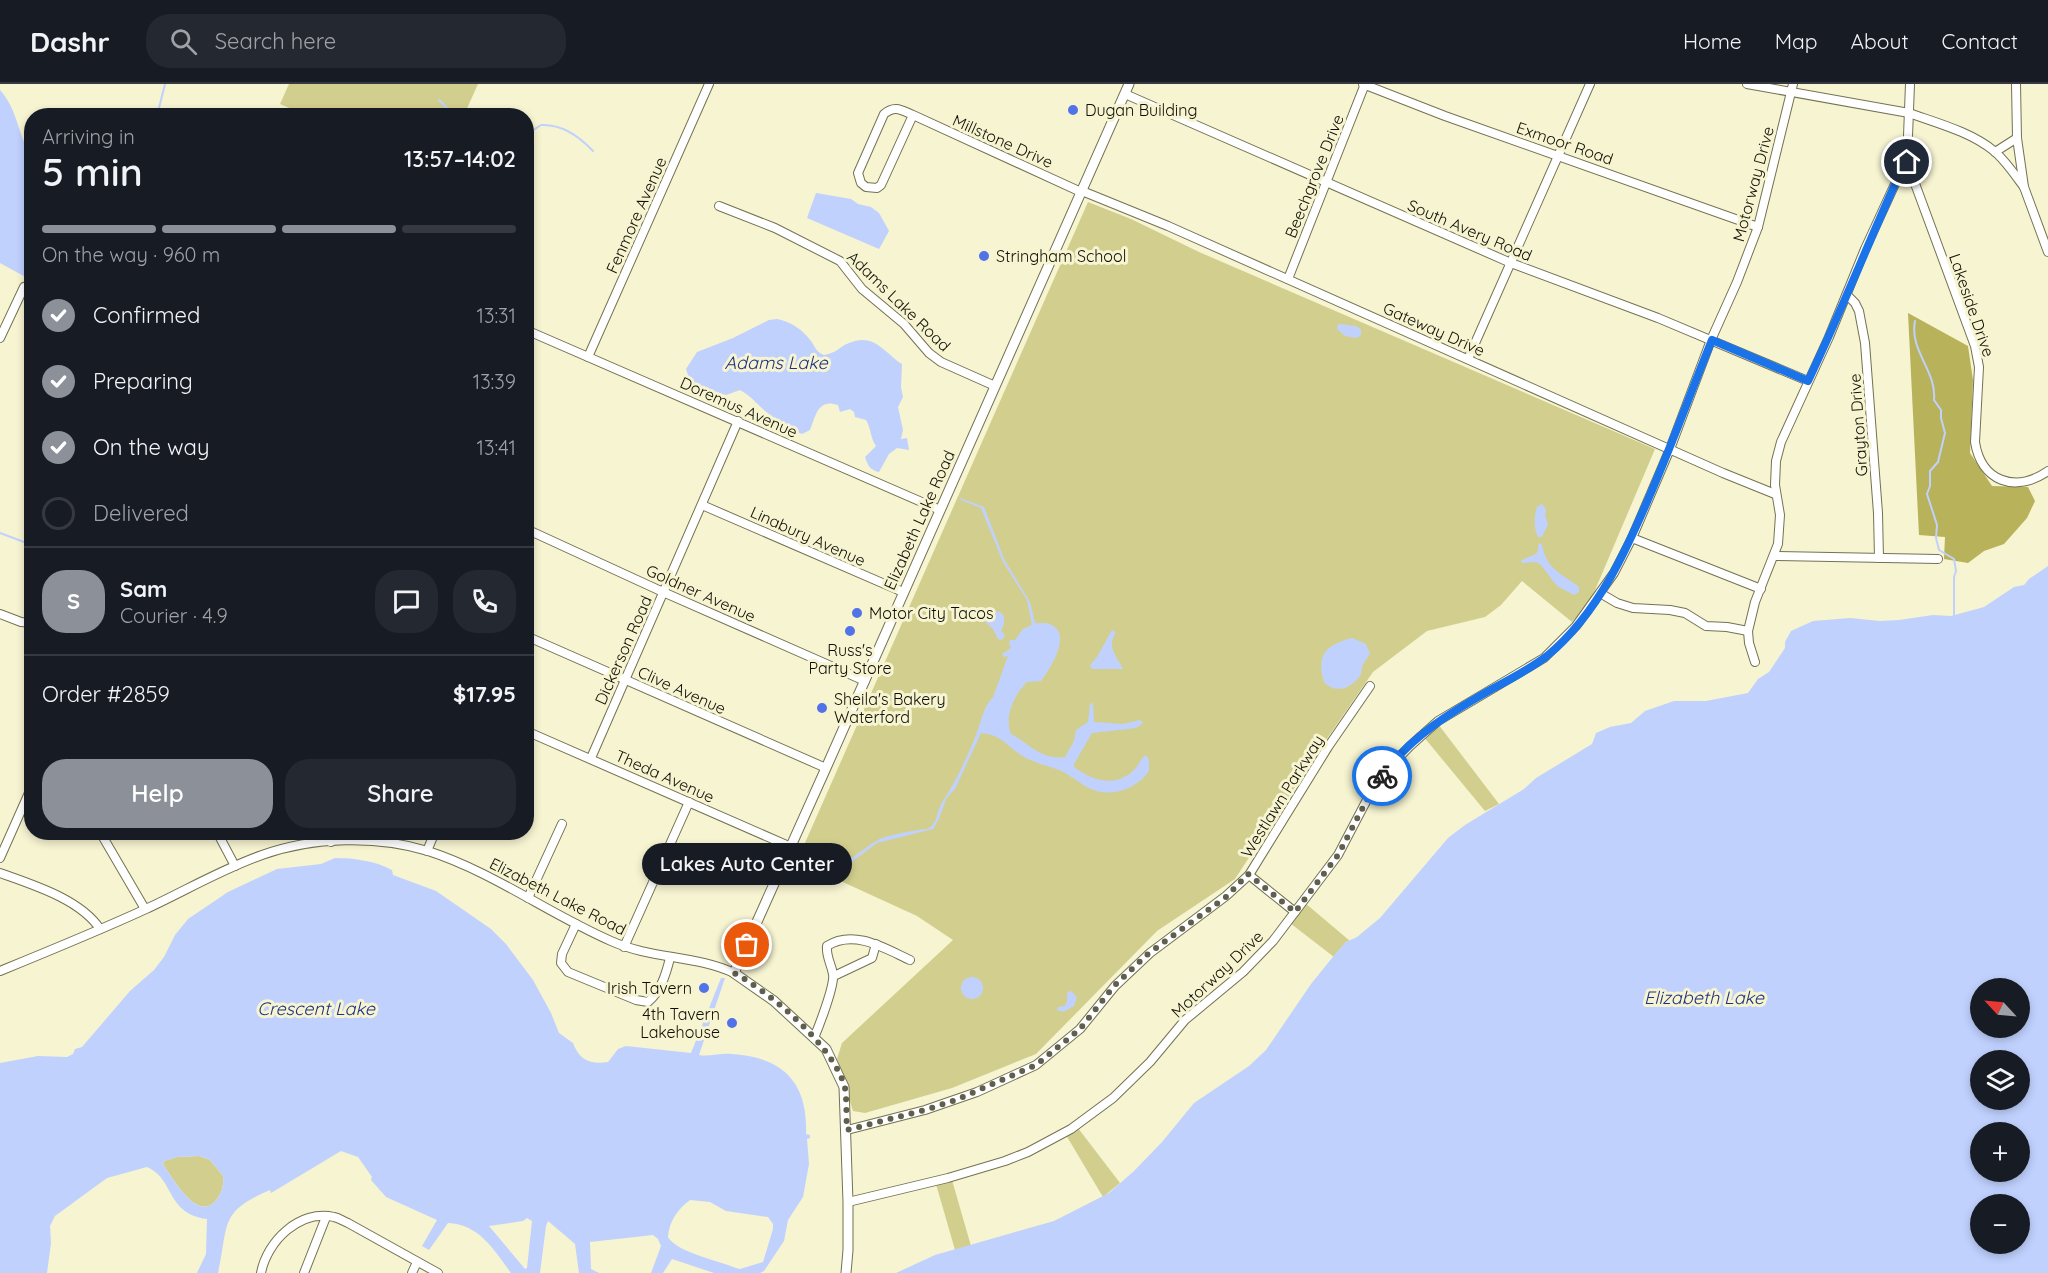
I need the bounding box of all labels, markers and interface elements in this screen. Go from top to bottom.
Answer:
search box [146,14,566,68]
text: Dashr [30,24,110,59]
icon: search [167,25,200,58]
text: Search here [215,27,336,55]
text: Home [1683,28,1742,54]
text: Map [1775,28,1818,54]
text: About [1851,28,1909,54]
text: Contact [1942,28,2018,54]
place label: Dugan Building [1085,100,1197,120]
marker: Dugan Building [1066,103,1080,117]
street label: Millstone Drive [950,110,1056,172]
street label: Beechgrove Drive [1280,111,1348,241]
street label: Exmoor Road [1514,117,1616,169]
text: Arriving in [42,124,135,149]
street label: Motorway Drive [1728,124,1778,244]
pin [1881,136,1932,187]
text: 13:57–14:02 [404,145,516,173]
icon: home [1890,145,1923,178]
text: 5 min [42,147,143,196]
street label: Fenmore Avenue [601,154,671,276]
street label: South Avery Road [1405,195,1535,265]
text: On the way · 960 m [42,242,220,267]
place label: Stringham School [996,246,1126,266]
street label: Adams Lake Road [843,247,955,355]
marker: Stringham School [977,249,991,263]
street label: Lakeside Drive [1945,251,1999,359]
street label: Gateway Drive [1380,298,1488,360]
icon: check [42,299,75,332]
text: Confirmed [93,301,200,329]
text: 13:31 [477,303,516,328]
water label: Adams Lake [724,351,828,374]
icon: check [42,365,75,398]
text: Preparing [93,367,193,395]
text: 13:39 [473,369,516,394]
street label: Doremus Avenue [677,372,801,442]
street label: Grayton Drive [1844,373,1872,477]
icon: check [42,431,75,464]
text: On the way [93,433,209,461]
text: 13:41 [477,435,516,460]
street label: Elizabeth Lake Road [879,447,959,593]
text: Delivered [93,499,189,527]
street label: Linabury Avenue [747,502,869,570]
street label: Goldner Avenue [643,560,759,626]
button: chat [375,570,438,633]
button: phone [453,570,516,633]
text: Sam [120,575,167,603]
text: S [67,587,80,615]
street label: Dickerson Road [590,592,656,708]
text: Courier · 4.9 [120,603,228,628]
place label: Motor City Tacos [869,603,993,623]
marker: Motor City Tacos [850,606,864,620]
marker: Russ's Party Store [843,624,857,638]
place label: Russ's Party Store [808,640,892,678]
street label: Clive Avenue [635,662,729,718]
text: Order #2859 [42,680,170,708]
text: $17.95 [453,680,516,708]
place label: Sheila's Bakery Waterford [834,689,946,727]
marker: Sheila's Bakery Waterford [815,701,829,715]
street label: Westlawn Parkway [1236,731,1328,861]
street label: Theda Avenue [612,745,718,807]
courier [1352,746,1412,806]
button: Help [42,759,273,828]
button: Share [285,759,516,828]
icon: bike [1366,760,1399,793]
callout: Lakes Auto Center [642,843,852,885]
text: Lakes Auto Center [660,851,834,876]
street label: Elizabeth Lake Road [486,853,630,939]
pin [721,919,772,970]
street label: Motorway Drive [1167,926,1267,1022]
icon: bag [730,928,763,961]
place label: Irish Tavern [607,978,692,998]
north arrow [1970,978,2030,1038]
map controls [1970,978,2030,1254]
marker: Irish Tavern [697,981,711,995]
water label: Elizabeth Lake [1644,986,1765,1009]
water label: Crescent Lake [257,997,376,1020]
place label: 4th Tavern Lakehouse [640,1004,720,1042]
marker: 4th Tavern Lakehouse [725,1016,739,1030]
button: layers [1970,1050,2030,1110]
button: + [1970,1122,2030,1182]
button: − [1970,1194,2030,1254]

